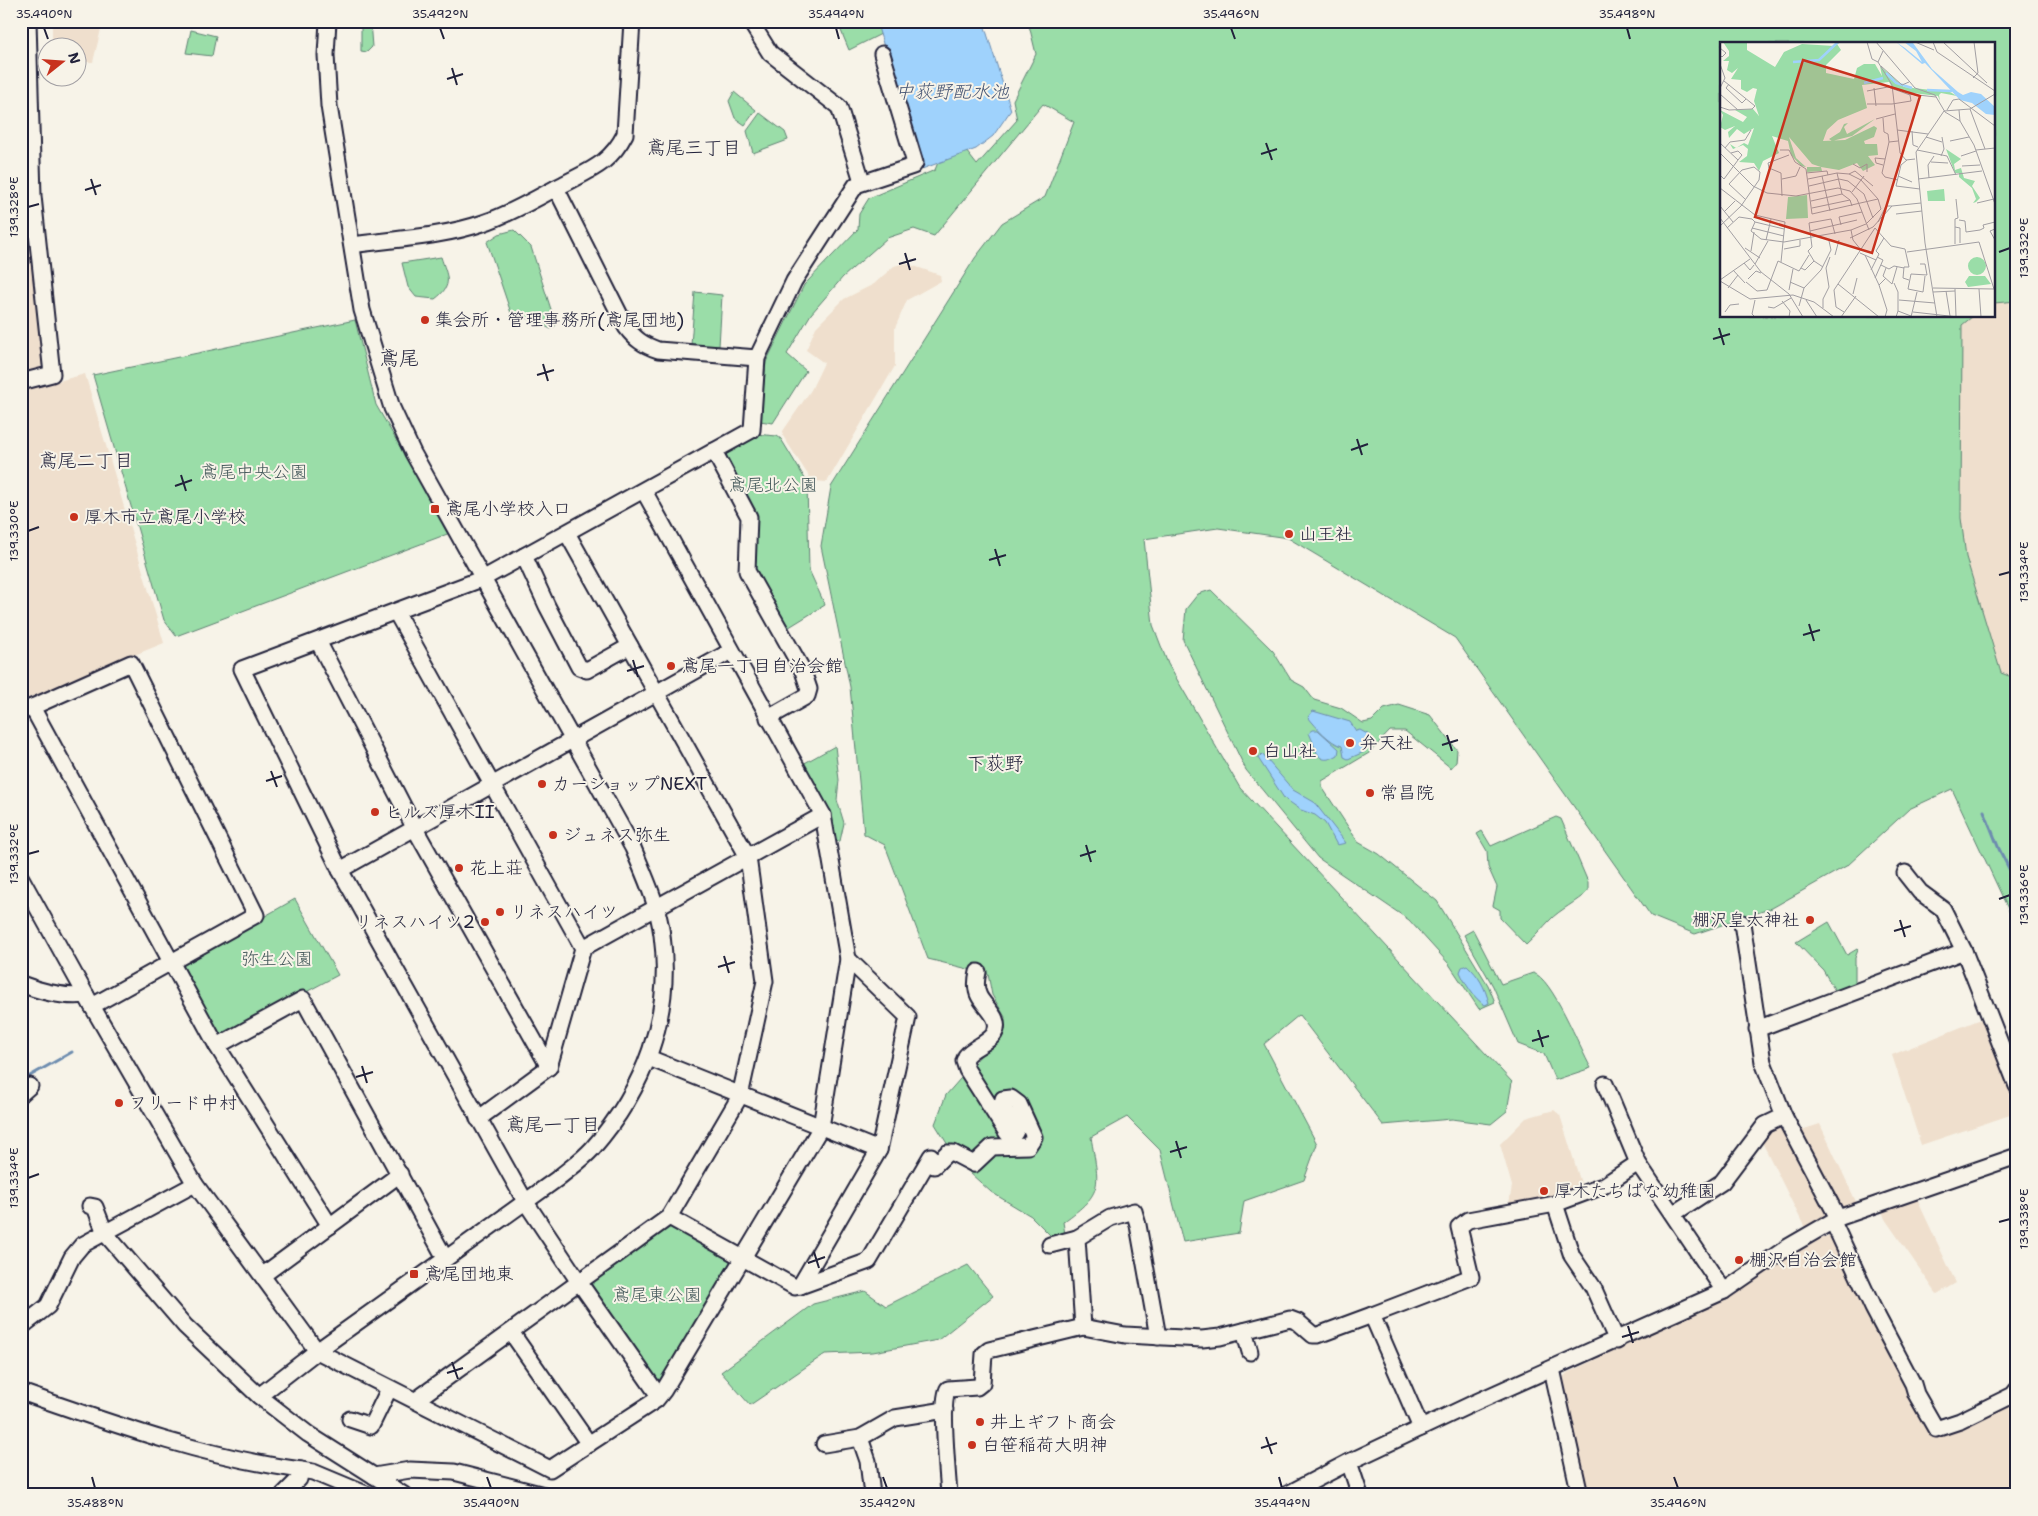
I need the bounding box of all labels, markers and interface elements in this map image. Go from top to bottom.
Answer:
text: 35.490°N [15,6,73,22]
text: 35.492°N [412,6,468,22]
text: 35.494°N [808,6,864,22]
text: 35.496°N [1203,6,1259,22]
text: 35.498°N [1598,6,1656,22]
north arrow [38,38,88,88]
inset map [1720,42,1996,318]
text: N [64,50,85,66]
water label: 中荻野配水池 [895,79,1010,104]
district label: 鳶尾三丁目 [646,135,742,160]
text: 139.328°E [6,177,22,237]
text: 139.332°E [2016,218,2032,278]
place label: 集会所・管理事務所(鳶尾団地) [435,308,684,332]
marker: 集会所・管理事務所(鳶尾団地) [419,314,431,326]
district label: 鳶尾 [379,345,419,371]
district label: 鳶尾二丁目 [38,448,134,473]
park label: 鳶尾中央公園 [200,460,308,484]
park label: 鳶尾北公園 [728,473,818,497]
place label: 鳶尾小学校入口 [445,497,571,521]
text: 139.330°E [6,500,22,562]
marker: 鳶尾小学校入口 [429,503,441,515]
place label: 厚木市立鳶尾小学校 [84,505,246,529]
marker: 厚木市立鳶尾小学校 [68,511,80,523]
place label: 山王社 [1299,522,1353,546]
marker: 山王社 [1283,528,1295,540]
text: 139.334°E [2016,542,2032,602]
place label: 鳶尾一丁目自治会館 [681,654,843,678]
marker: 鳶尾一丁目自治会館 [665,660,677,672]
place label: 弁天社 [1360,731,1414,755]
marker: 弁天社 [1344,737,1356,749]
place label: 白山社 [1263,739,1317,763]
marker: 白山社 [1247,745,1259,757]
district label: 下荻野 [966,751,1024,776]
place label: カーショップNEXT [552,772,707,796]
marker: カーショップNEXT [536,778,548,790]
place label: 常昌院 [1380,781,1434,805]
marker: 常昌院 [1364,787,1376,799]
place label: ヒルズ厚木II [385,800,495,824]
marker: ヒルズ厚木II [369,806,381,818]
place label: ジュネス弥生 [563,823,671,847]
text: 139.332°E [6,824,22,884]
marker: ジュネス弥生 [547,829,559,841]
place label: 花上荘 [469,856,523,880]
marker: 花上荘 [453,862,465,874]
text: 139.336°E [2016,864,2032,926]
place label: リネスハイツ [510,900,618,924]
marker: リネスハイツ [494,906,506,918]
place label: 棚沢皇太神社 [1692,908,1800,932]
place label: リネスハイツ2 [355,910,475,934]
marker: 棚沢皇太神社 [1804,914,1816,926]
marker: リネスハイツ2 [479,916,491,928]
park label: 弥生公園 [241,947,313,971]
place label: フリード中村 [129,1091,237,1115]
marker: フリード中村 [113,1097,125,1109]
district label: 鳶尾一丁目 [505,1112,601,1137]
text: 139.334°E [6,1148,22,1208]
place label: 厚木たちばな幼稚園 [1554,1179,1716,1203]
marker: 厚木たちばな幼稚園 [1538,1185,1550,1197]
text: 139.338°E [2016,1189,2032,1250]
place label: 棚沢自治会館 [1749,1248,1857,1272]
marker: 棚沢自治会館 [1733,1254,1745,1266]
place label: 鳶尾団地東 [424,1262,514,1286]
marker: 鳶尾団地東 [408,1268,420,1280]
park label: 鳶尾東公園 [612,1283,702,1307]
place label: 井上ギフト商会 [990,1410,1116,1434]
marker: 井上ギフト商会 [974,1416,986,1428]
place label: 白笹稲荷大明神 [982,1433,1108,1457]
marker: 白笹稲荷大明神 [966,1439,978,1451]
text: 35.488°N [66,1495,124,1511]
text: 35.490°N [462,1495,520,1511]
text: 35.492°N [859,1495,915,1511]
text: 35.494°N [1254,1495,1310,1511]
text: 35.496°N [1650,1495,1706,1511]

